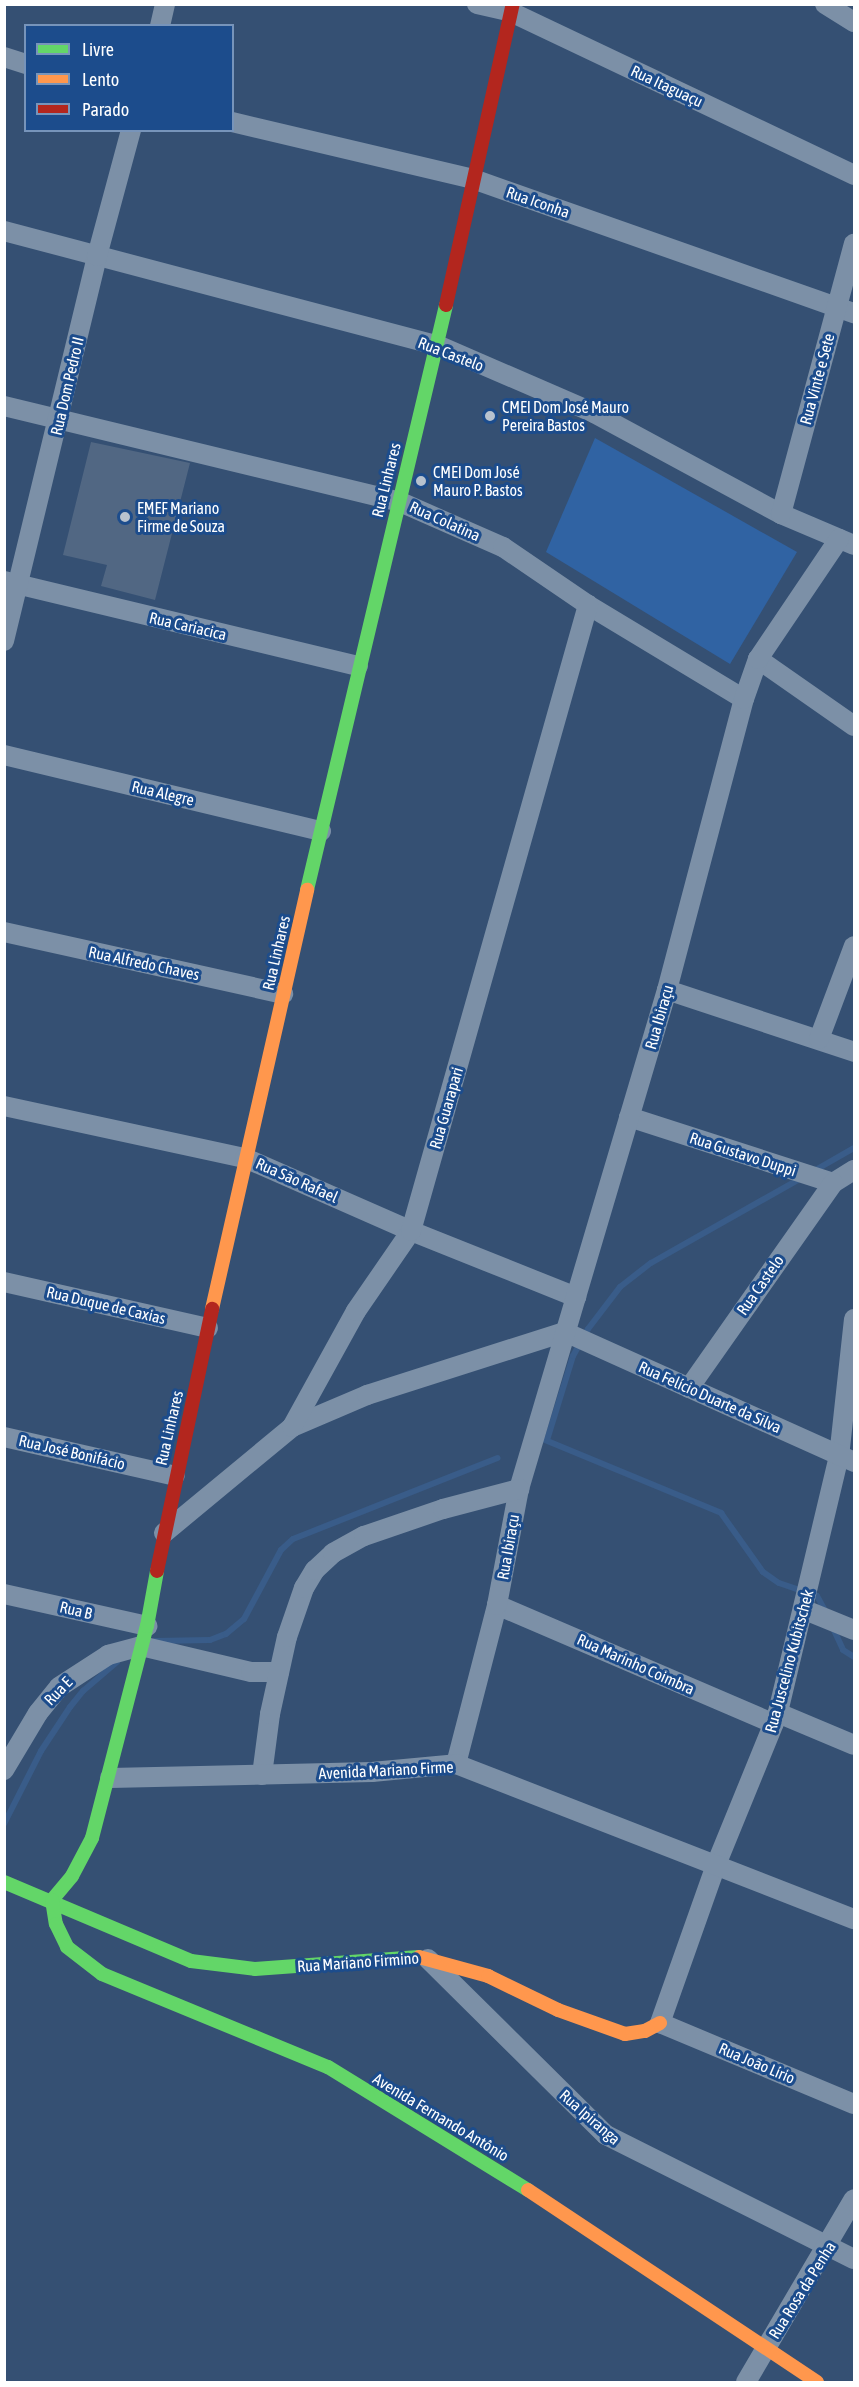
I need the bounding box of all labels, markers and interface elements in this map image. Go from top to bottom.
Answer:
legend [24,24,234,132]
text: Livre [82,39,114,60]
street label: Rua Itaguaçu [628,61,706,111]
text: Lento [82,69,119,90]
text: Parado [82,99,129,120]
street label: Rua Iconha [504,182,572,222]
street label: Rua Vinte e Sete [796,331,838,427]
street label: Rua Castelo [415,333,487,375]
street label: Rua Dom Pedro II [46,335,88,437]
place label: CMEI Dom José Mauro Pereira Bastos [502,397,629,435]
marker: CMEI Dom José Mauro Pereira Bastos [483,409,497,423]
street label: Rua Linhares [368,441,404,519]
place label: CMEI Dom José Mauro P. Bastos [433,462,523,500]
marker: CMEI Dom José Mauro P. Bastos [414,474,428,488]
street label: Rua Colatina [407,497,483,545]
place label: EMEF Mariano Firme de Souza [137,498,225,536]
marker: EMEF Mariano Firme de Souza [118,510,132,524]
street label: Rua Cariacica [147,608,229,644]
street label: Rua Alegre [130,777,196,809]
street label: Rua Linhares [258,914,294,992]
street label: Rua Alfredo Chaves [87,942,201,984]
street label: Rua Ibiraçu [641,983,677,1051]
street label: Rua Guarapari [425,1065,467,1151]
street label: Rua Gustavo Duppi [687,1128,799,1180]
street label: Rua São Rafael [253,1153,341,1207]
street label: Rua Castelo [732,1251,788,1319]
street label: Rua Duque de Caxias [45,1282,167,1328]
street label: Rua Felício Duarte da Silva [636,1357,784,1437]
street label: Rua Linhares [151,1389,187,1467]
street label: Rua José Bonifácio [17,1430,127,1474]
street label: Rua Ibiraçu [493,1513,523,1581]
street label: Rua Juscelino Kubitschek [761,1587,817,1735]
street label: Rua B [58,1597,94,1623]
street label: Rua Marinho Coimbra [574,1630,698,1698]
street label: Rua E [40,1673,76,1709]
street label: Avenida Mariano Firme [318,1757,454,1783]
street label: Rua Mariano Firmino [296,1948,420,1976]
street label: Rua João Lírio [716,2038,798,2088]
street label: Avenida Fernando Antônio [370,2069,512,2165]
street label: Rua Ipiranga [556,2085,624,2149]
street label: Rua Rosa da Penha [764,2238,840,2342]

